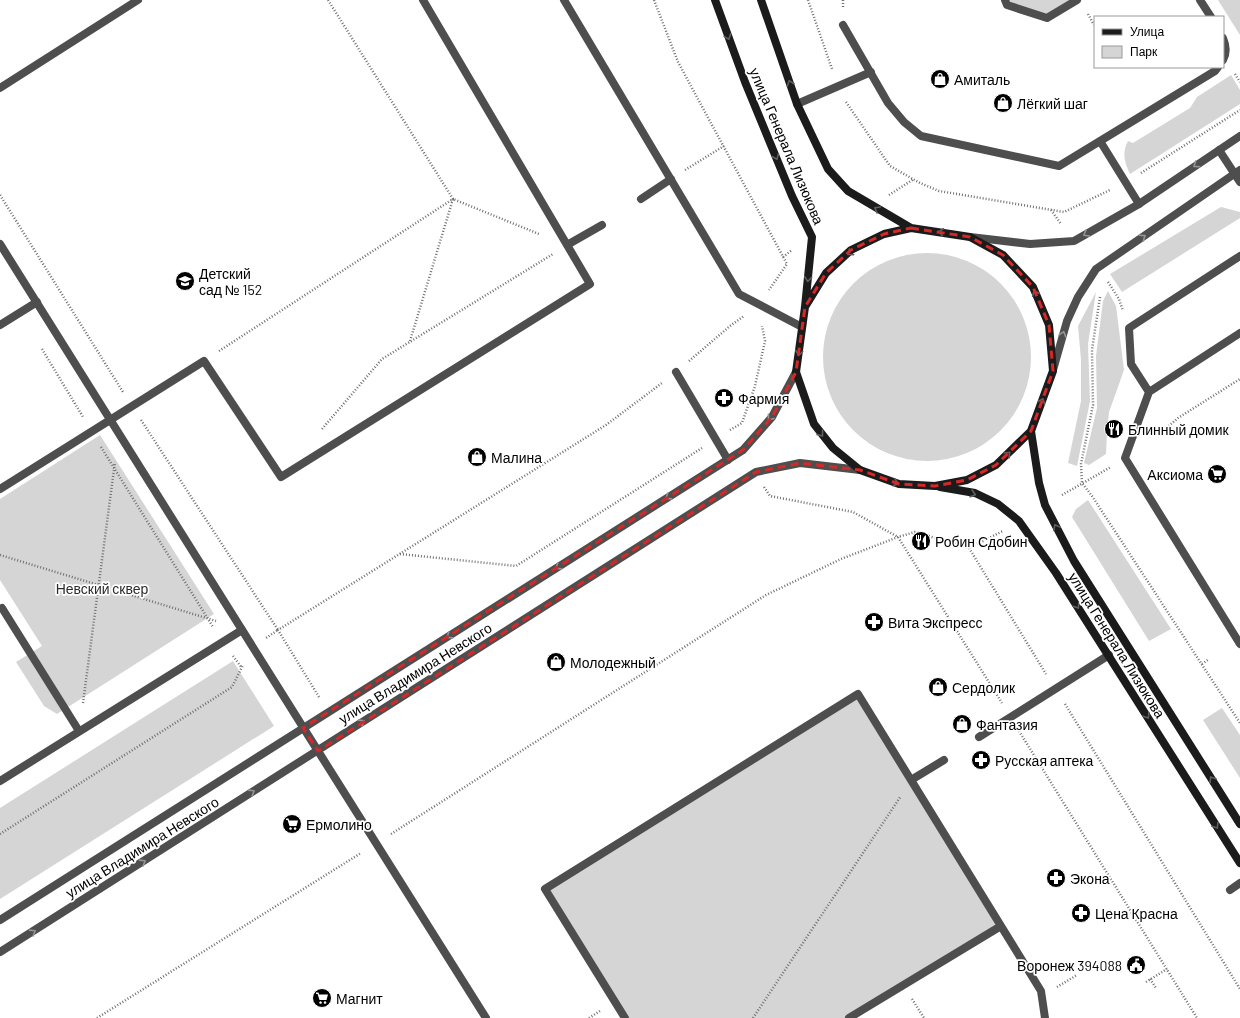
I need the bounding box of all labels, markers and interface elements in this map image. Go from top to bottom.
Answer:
legend [1094,16,1224,68]
text: Улица [1130,24,1164,39]
one-way arrow [724,33,732,40]
text: Парк [1130,44,1158,59]
street label: улица Генерала Лизюкова [746,65,828,227]
shop icon: Амиталь [929,68,951,90]
place label: Амиталь [954,71,1010,88]
one-way arrow [786,80,795,87]
shop icon: Лёгкий шаг [992,92,1014,114]
place label: Лёгкий шаг [1017,95,1088,112]
one-way arrow [772,154,780,161]
one-way arrow [1193,160,1200,168]
one-way arrow [874,207,881,214]
one-way arrow [937,228,944,237]
one-way arrow [1083,230,1090,237]
one-way arrow [1139,234,1146,242]
one-way arrow [847,248,854,255]
place label: Детский сад № 152 [199,265,262,298]
school or university icon: Детский сад № 152 [174,270,196,292]
one-way arrow [803,276,812,282]
one-way arrow [1032,290,1040,297]
one-way arrow [1058,330,1067,337]
one-way arrow [795,350,804,356]
pharmacy icon: Фармия [713,387,735,409]
place label: Фармия [738,390,789,407]
one-way arrow [1037,398,1045,405]
one-way arrow [768,414,775,421]
restaurant icon: Блинный домик [1103,418,1125,440]
place label: Блинный домик [1128,421,1230,438]
one-way arrow [816,429,823,436]
shop icon: Малина [466,446,488,468]
place label: Малина [491,449,542,466]
one-way arrow [1003,451,1011,459]
supermarket icon: Аксиома [1206,463,1228,485]
place label: Аксиома [1147,466,1203,483]
one-way arrow [893,478,900,487]
one-way arrow [970,489,977,498]
one-way arrow [665,492,672,500]
one-way arrow [1053,524,1061,531]
restaurant icon: Робин Сдобин [910,530,932,552]
place label: Робин Сдобин [935,533,1028,550]
one-way arrow [556,562,563,569]
street label: улица Генерала Лизюкова [1065,569,1169,721]
park label: Невский сквер [56,580,149,597]
one-way arrow [1073,602,1080,609]
pharmacy icon: Вита Экспресс [863,611,885,633]
place label: Вита Экспресс [888,614,983,631]
street label: улица Владимира Невского [335,619,495,727]
one-way arrow [446,631,453,638]
shop icon: Молодежный [545,651,567,673]
place label: Молодежный [570,654,656,671]
shop icon: Сердолик [927,676,949,698]
place label: Сердолик [952,679,1016,696]
one-way arrow [1142,712,1150,719]
shop icon: Фантазия [951,713,973,735]
place label: Фантазия [976,716,1038,733]
one-way arrow [358,720,365,727]
pharmacy icon: Русская аптека [970,749,992,771]
place label: Русская аптека [995,752,1094,769]
one-way arrow [1209,776,1216,783]
one-way arrow [248,789,255,797]
street label: улица Владимира Невского [62,793,222,901]
supermarket icon: Ермолино [281,813,303,835]
place label: Ермолино [306,816,372,833]
one-way arrow [1212,822,1219,829]
one-way arrow [139,859,146,867]
pharmacy icon: Экона [1045,867,1067,889]
place label: Экона [1070,870,1110,887]
pharmacy icon: Цена Красна [1070,902,1092,924]
place label: Цена Красна [1095,905,1178,922]
one-way arrow [29,929,36,936]
public building icon: Воронеж 394088 [1125,954,1147,976]
place label: Воронеж 394088 [1017,957,1122,974]
supermarket icon: Магнит [311,987,333,1009]
place label: Магнит [336,990,383,1007]

